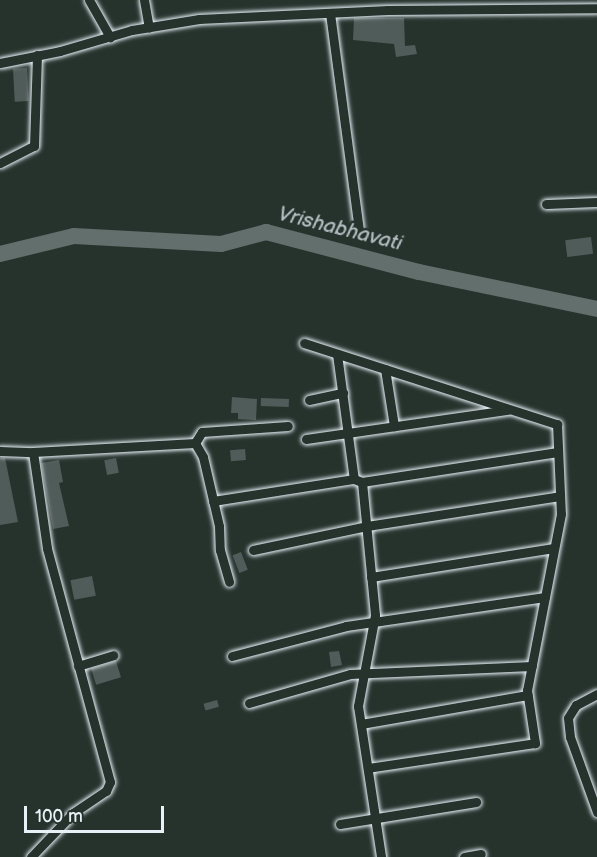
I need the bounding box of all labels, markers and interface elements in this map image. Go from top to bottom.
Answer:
water label: Vrishabhavati [275,201,405,257]
scale bar [27,794,166,832]
text: 100 m [35,806,83,827]

